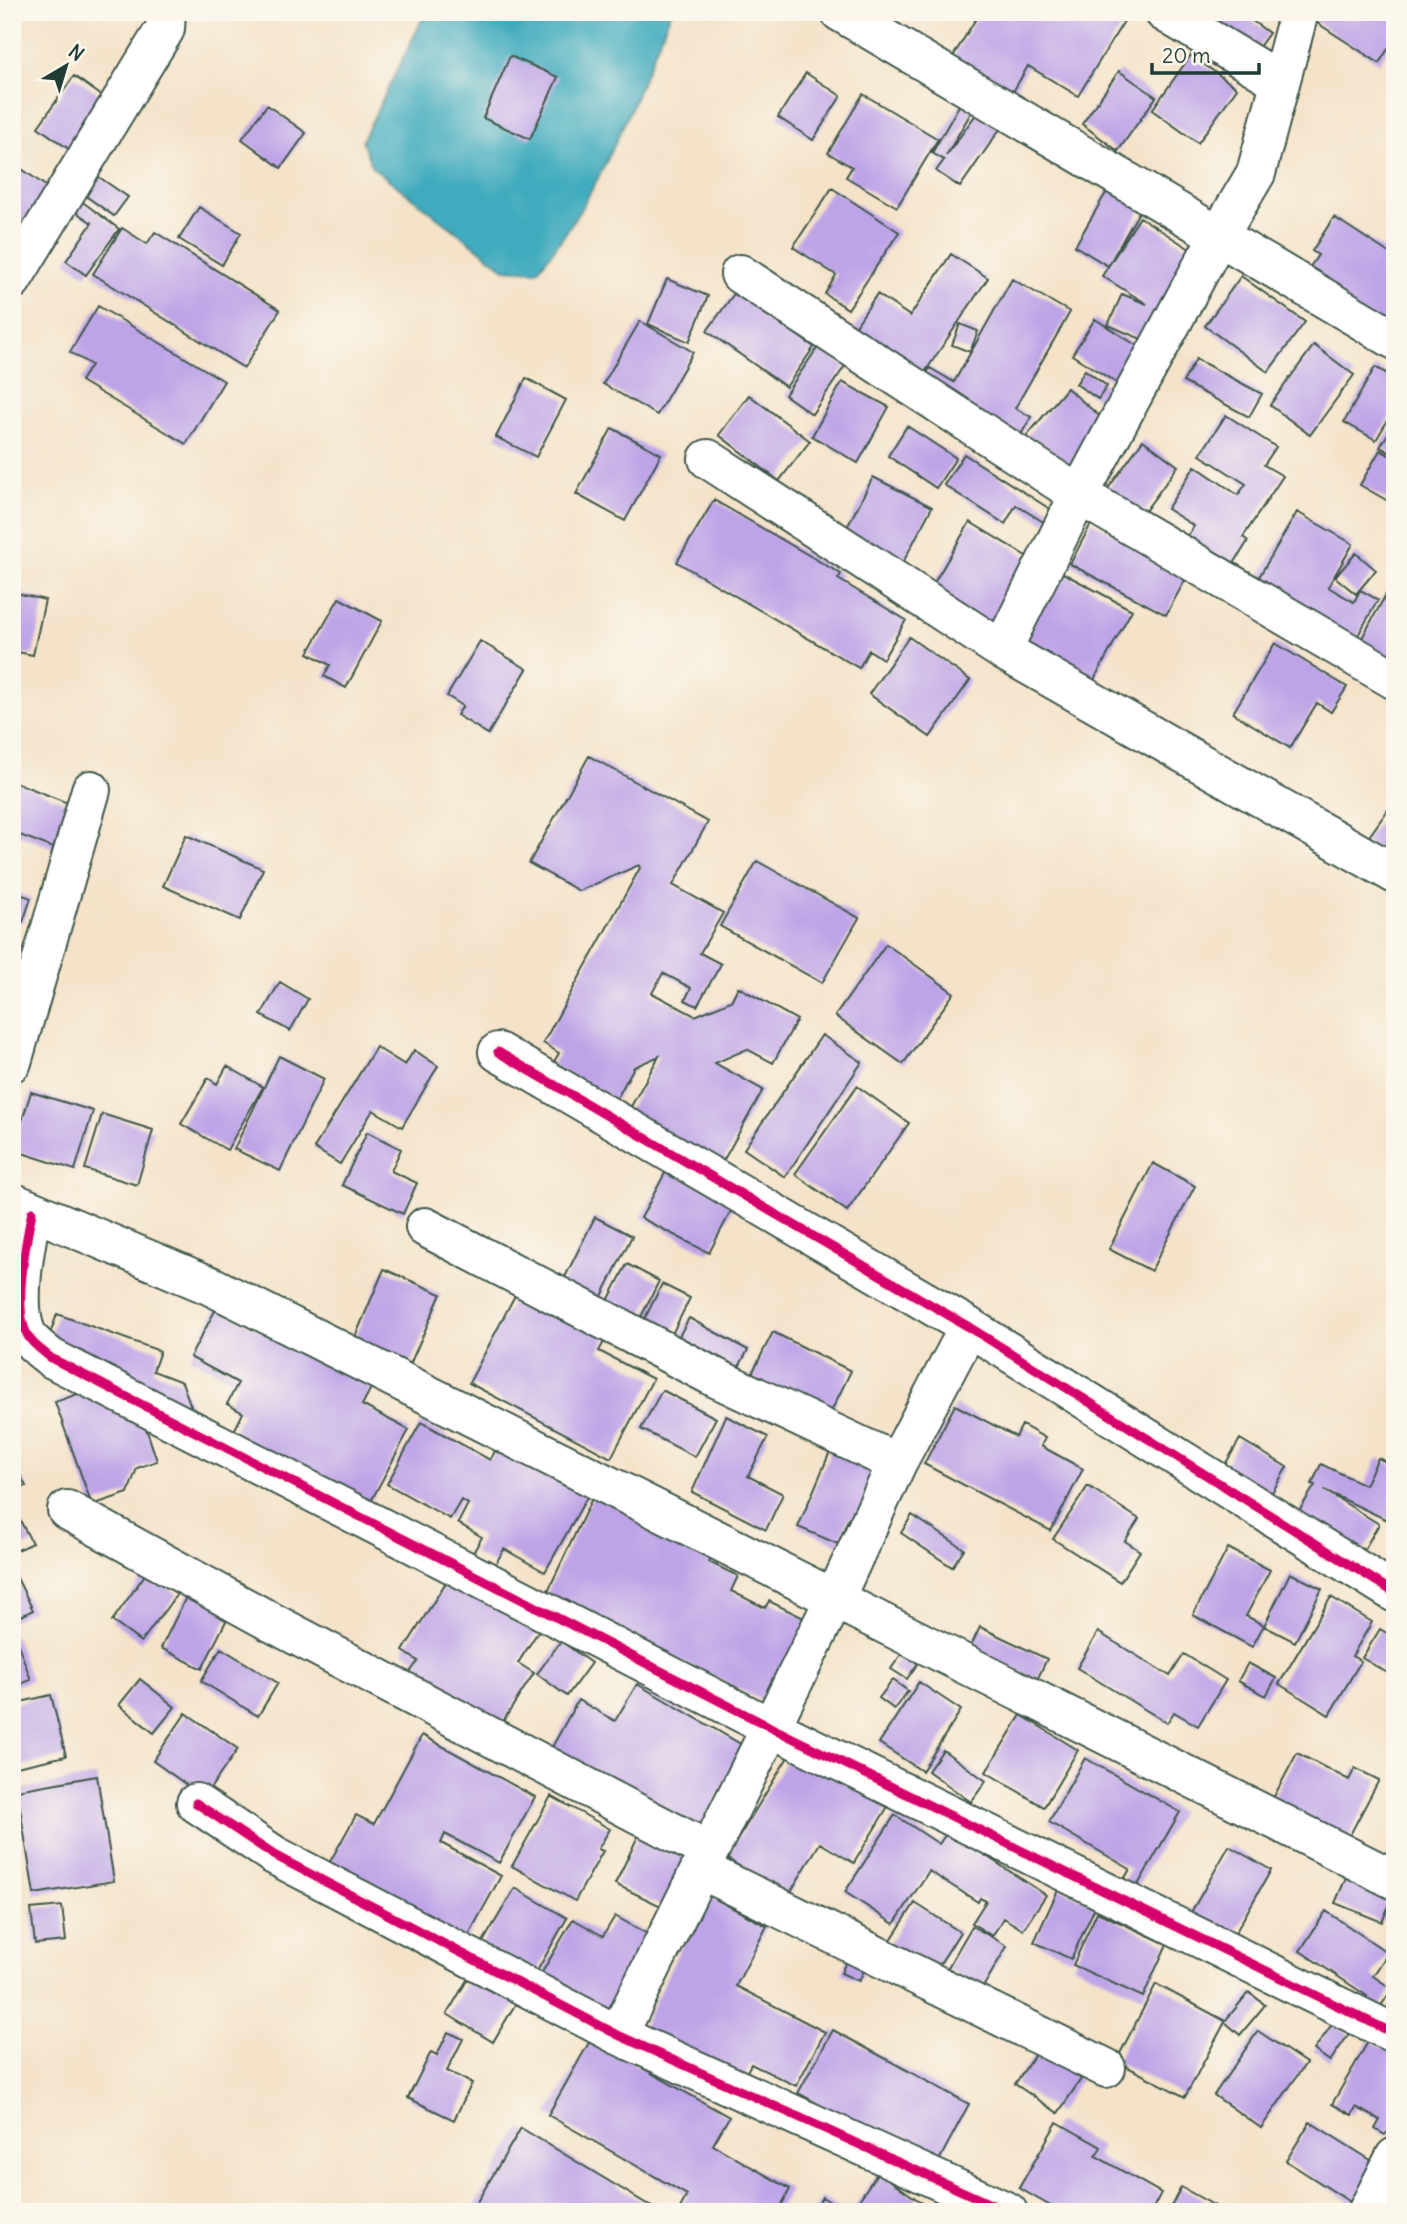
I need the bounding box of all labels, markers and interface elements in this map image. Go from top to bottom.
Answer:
north arrow [32,32,102,102]
scale bar [1152,32,1258,76]
text: N [64,39,89,66]
text: 20 m [1162,42,1211,69]

